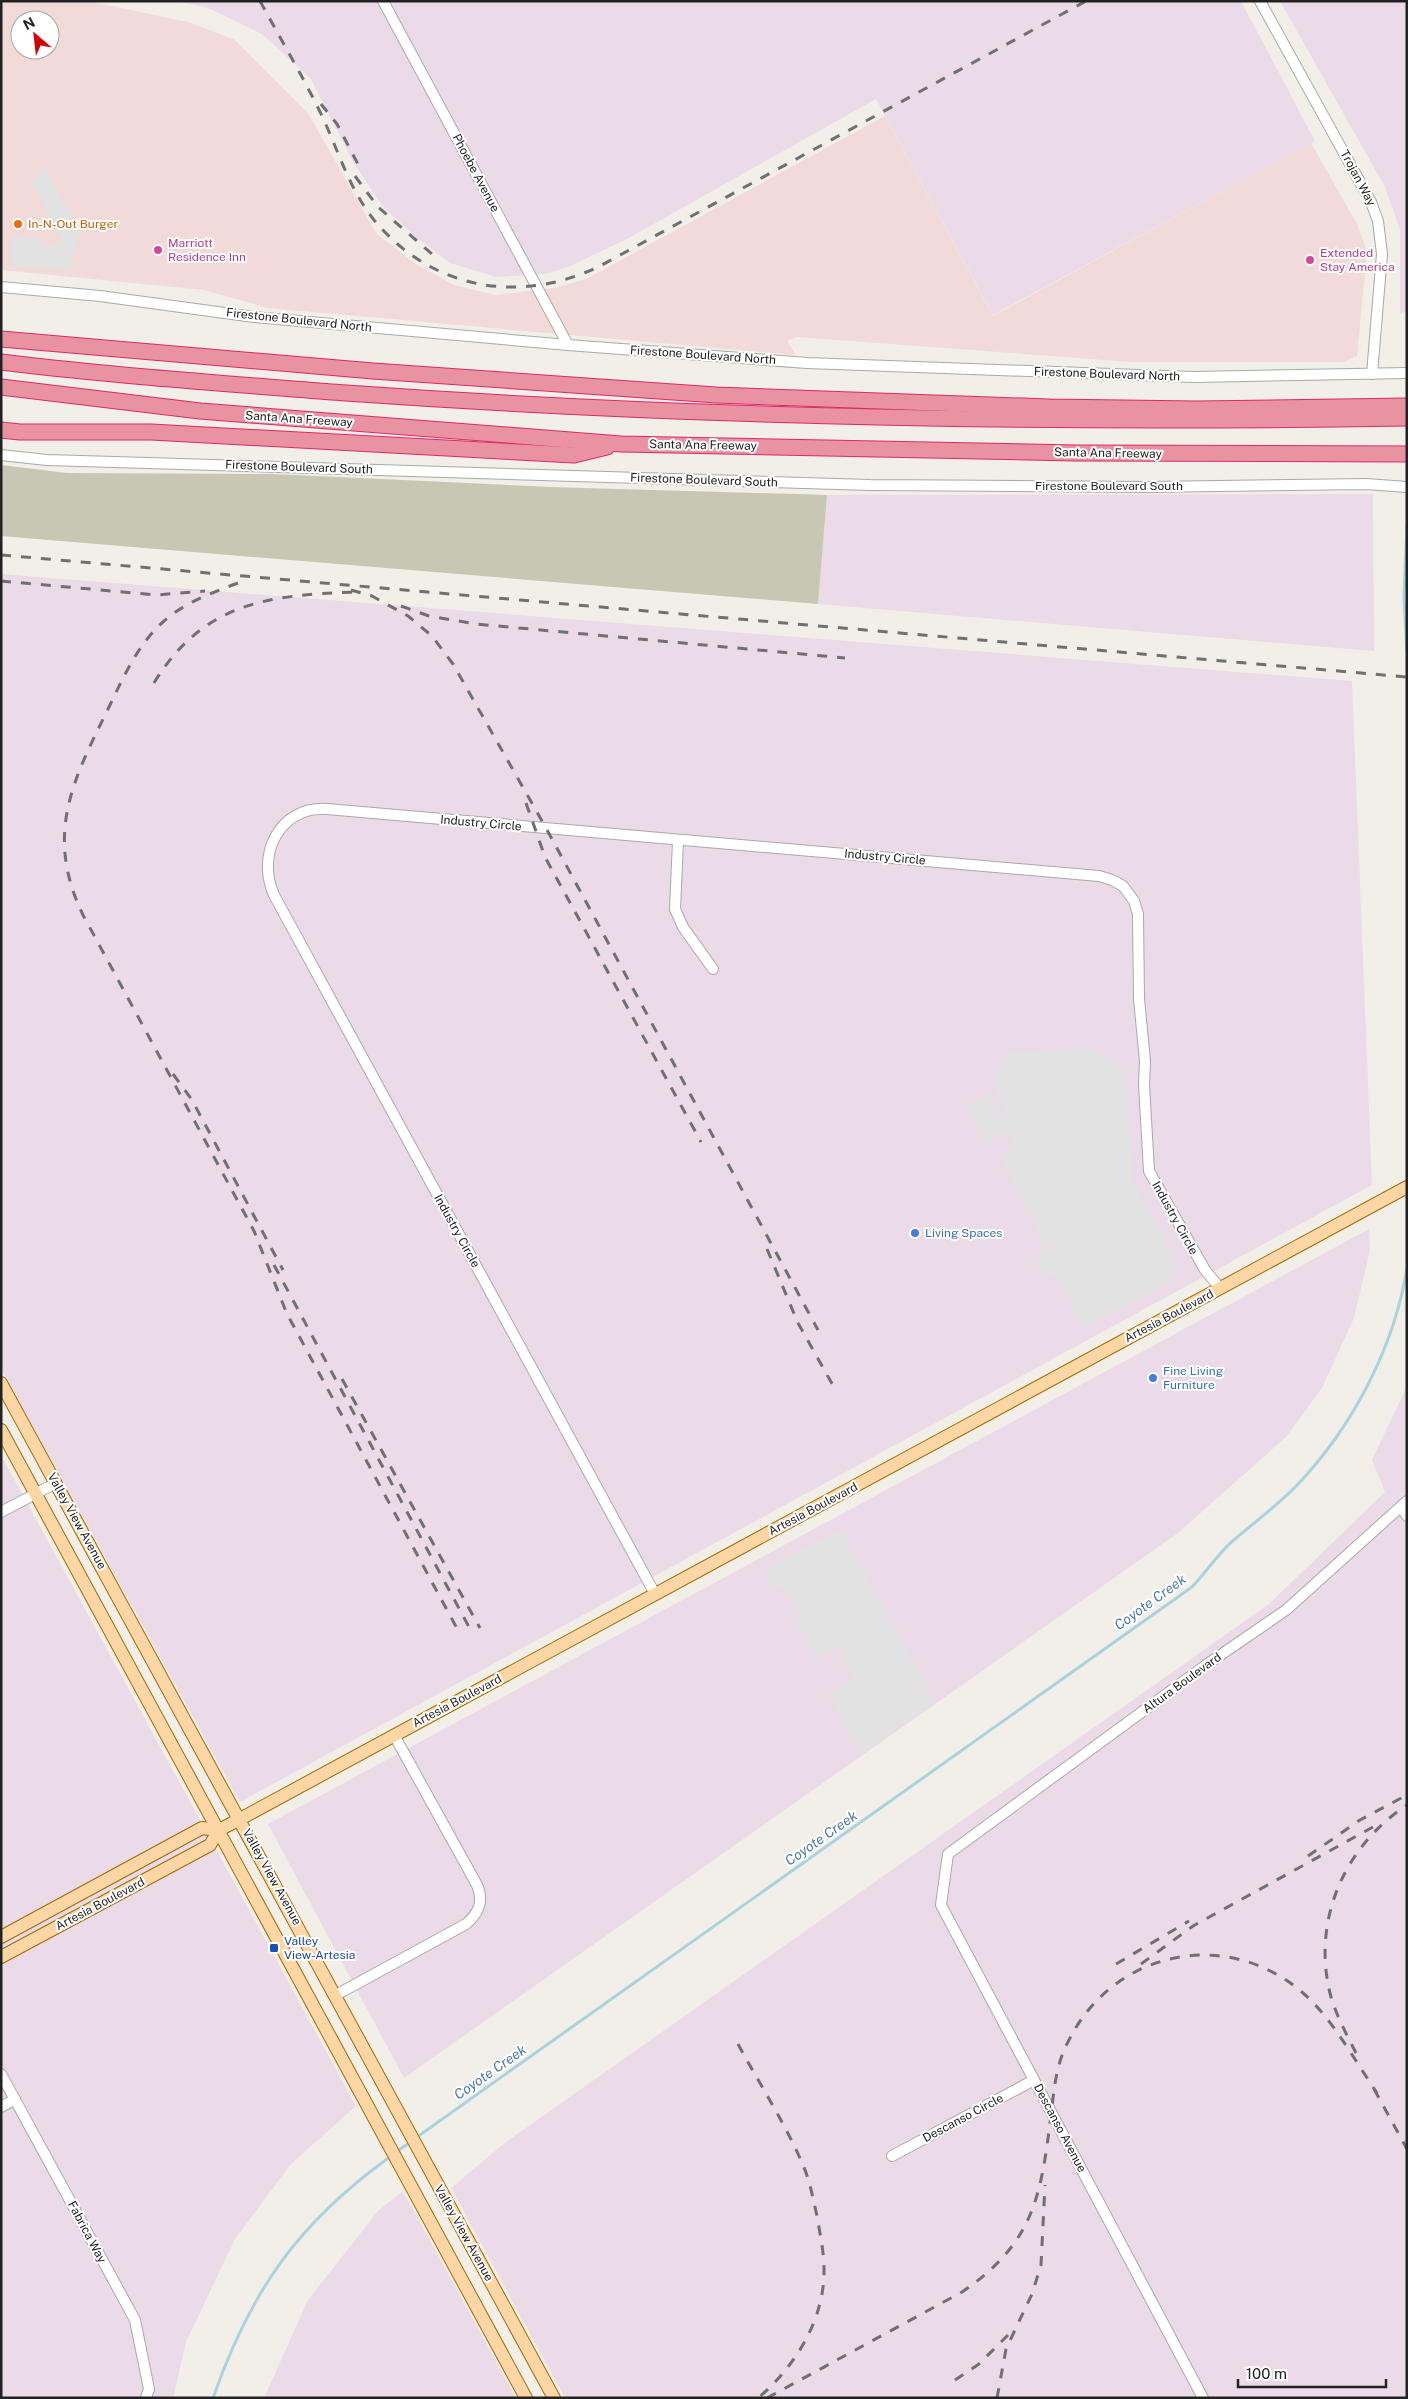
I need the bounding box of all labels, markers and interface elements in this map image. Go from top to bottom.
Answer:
north arrow [10,10,60,60]
text: N [20,14,37,33]
street label: Phoebe Avenue [450,132,502,214]
street label: Trojan Way [1337,148,1379,209]
place label: In-N-Out Burger [28,217,118,231]
marker: In-N-Out Burger [12,218,24,230]
place label: Marriott Residence Inn [168,236,246,264]
marker: Marriott Residence Inn [152,244,164,256]
place label: Extended Stay America [1320,246,1395,274]
marker: Extended Stay America [1304,254,1316,266]
street label: Firestone Boulevard North [226,305,373,335]
street label: Firestone Boulevard North [630,343,777,367]
street label: Firestone Boulevard North [1034,364,1180,384]
street label: Santa Ana Freeway [245,408,354,430]
street label: Santa Ana Freeway [649,437,758,453]
street label: Santa Ana Freeway [1054,445,1163,461]
street label: Firestone Boulevard South [225,457,373,477]
street label: Firestone Boulevard South [630,470,778,490]
street label: Firestone Boulevard South [1035,479,1183,493]
street label: Industry Circle [440,812,522,834]
street label: Industry Circle [844,846,926,868]
street label: Industry Circle [1149,1179,1201,1257]
street label: Industry Circle [431,1192,483,1270]
place label: Living Spaces [925,1226,1002,1240]
marker: Living Spaces [909,1227,921,1239]
street label: Artesia Boulevard [1122,1287,1216,1345]
place label: Fine Living Furniture [1163,1364,1223,1392]
marker: Fine Living Furniture [1147,1372,1159,1384]
street label: Valley View Avenue [45,1470,109,1572]
street label: Artesia Boulevard [766,1480,860,1538]
water label: Coyote Creek [1111,1570,1189,1633]
street label: Altura Boulevard [1140,1650,1224,1716]
street label: Artesia Boulevard [410,1672,504,1730]
water label: Coyote Creek [782,1807,861,1869]
street label: Valley View Avenue [240,1826,304,1928]
street label: Artesia Boulevard [53,1875,147,1933]
place label: Valley View-Artesia [284,1934,355,1962]
marker: Valley View-Artesia [268,1942,280,1954]
water label: Coyote Creek [451,2041,530,2103]
street label: Descanso Avenue [1031,2081,1089,2175]
street label: Descanso Circle [920,2091,1006,2145]
street label: Valley View Avenue [432,2182,496,2284]
street label: Fabrica Way [65,2199,109,2266]
scale bar [1238,2356,1386,2388]
text: 100 m [1246,2365,1287,2382]

